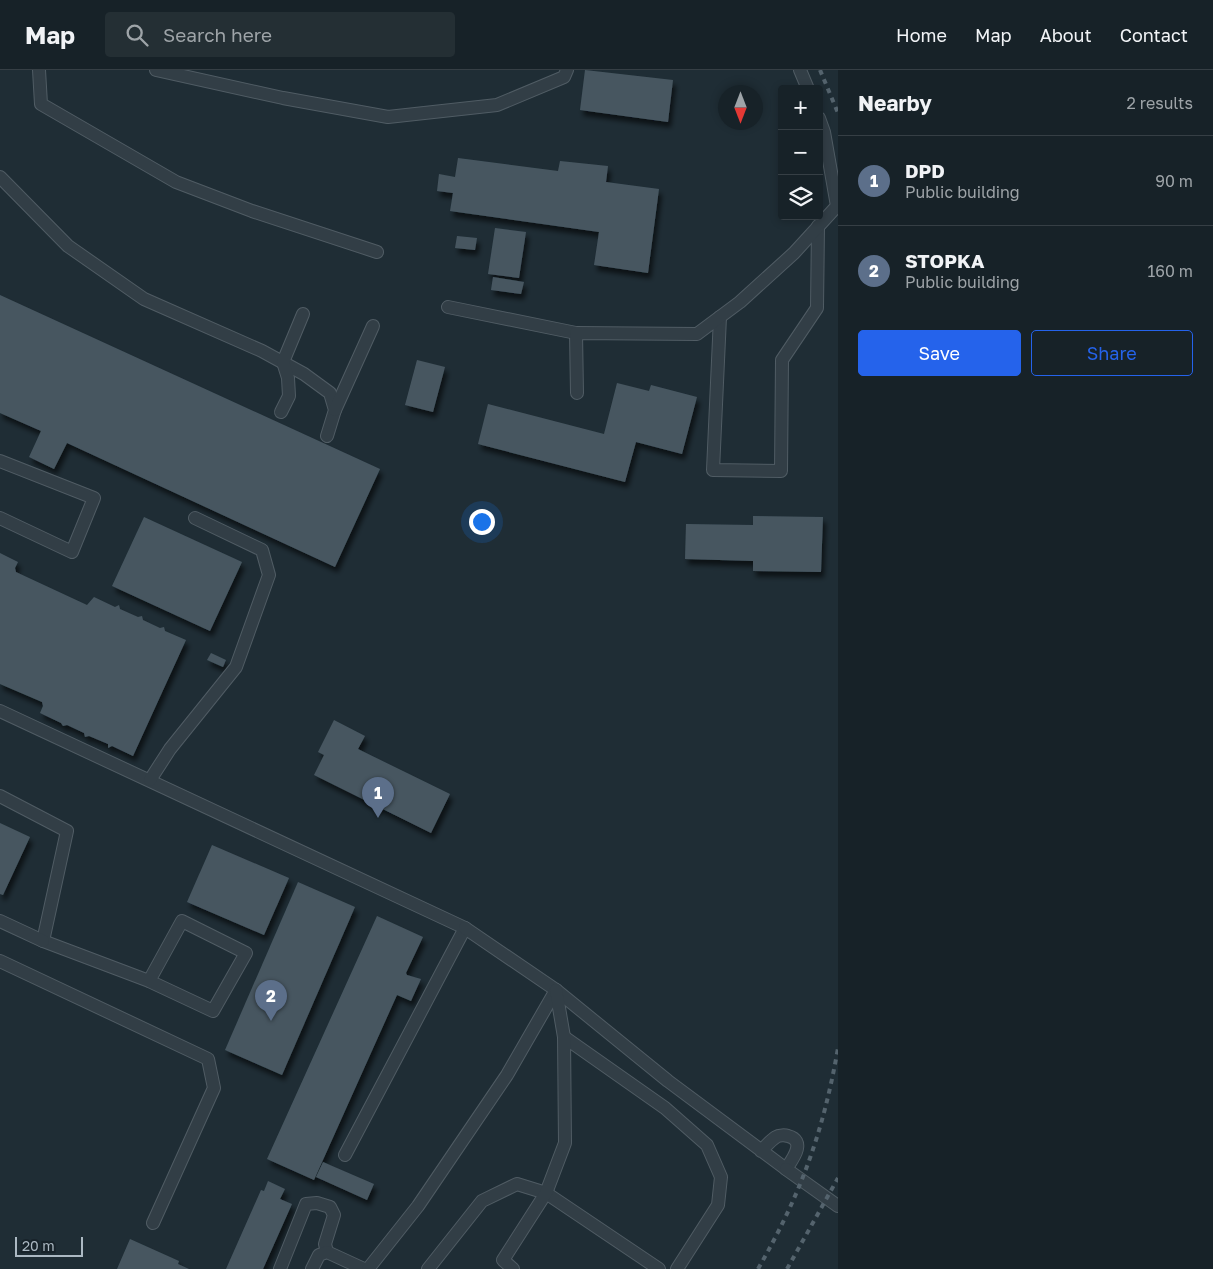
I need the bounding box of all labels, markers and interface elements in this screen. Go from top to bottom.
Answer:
search box [105,12,455,57]
text: Map [25,20,75,49]
icon: search [123,21,151,49]
text: Search here [163,23,272,46]
text: Home [896,24,947,46]
text: Map [975,24,1012,46]
text: About [1040,24,1092,46]
text: Contact [1120,24,1188,46]
north arrow [718,85,763,130]
map controls [778,85,823,220]
button: + [778,85,823,130]
text: Nearby [858,90,932,116]
text: 2 results [1127,93,1193,113]
button: − [778,130,823,175]
text: DPD [905,159,945,182]
text: 1 [870,171,878,191]
text: 90 m [1155,171,1193,191]
button: layers [778,175,823,220]
text: Public building [905,182,1020,202]
text: STOPKA [905,249,984,272]
text: 2 [869,261,879,281]
text: 160 m [1147,261,1193,281]
text: Public building [905,272,1020,292]
button: Save [858,330,1021,376]
button: Share [1031,330,1193,376]
your location [469,509,495,535]
pin: 1 [362,777,394,818]
pin: 2 [255,980,287,1021]
scale bar [15,1234,82,1257]
text: 20 m [22,1237,55,1254]

